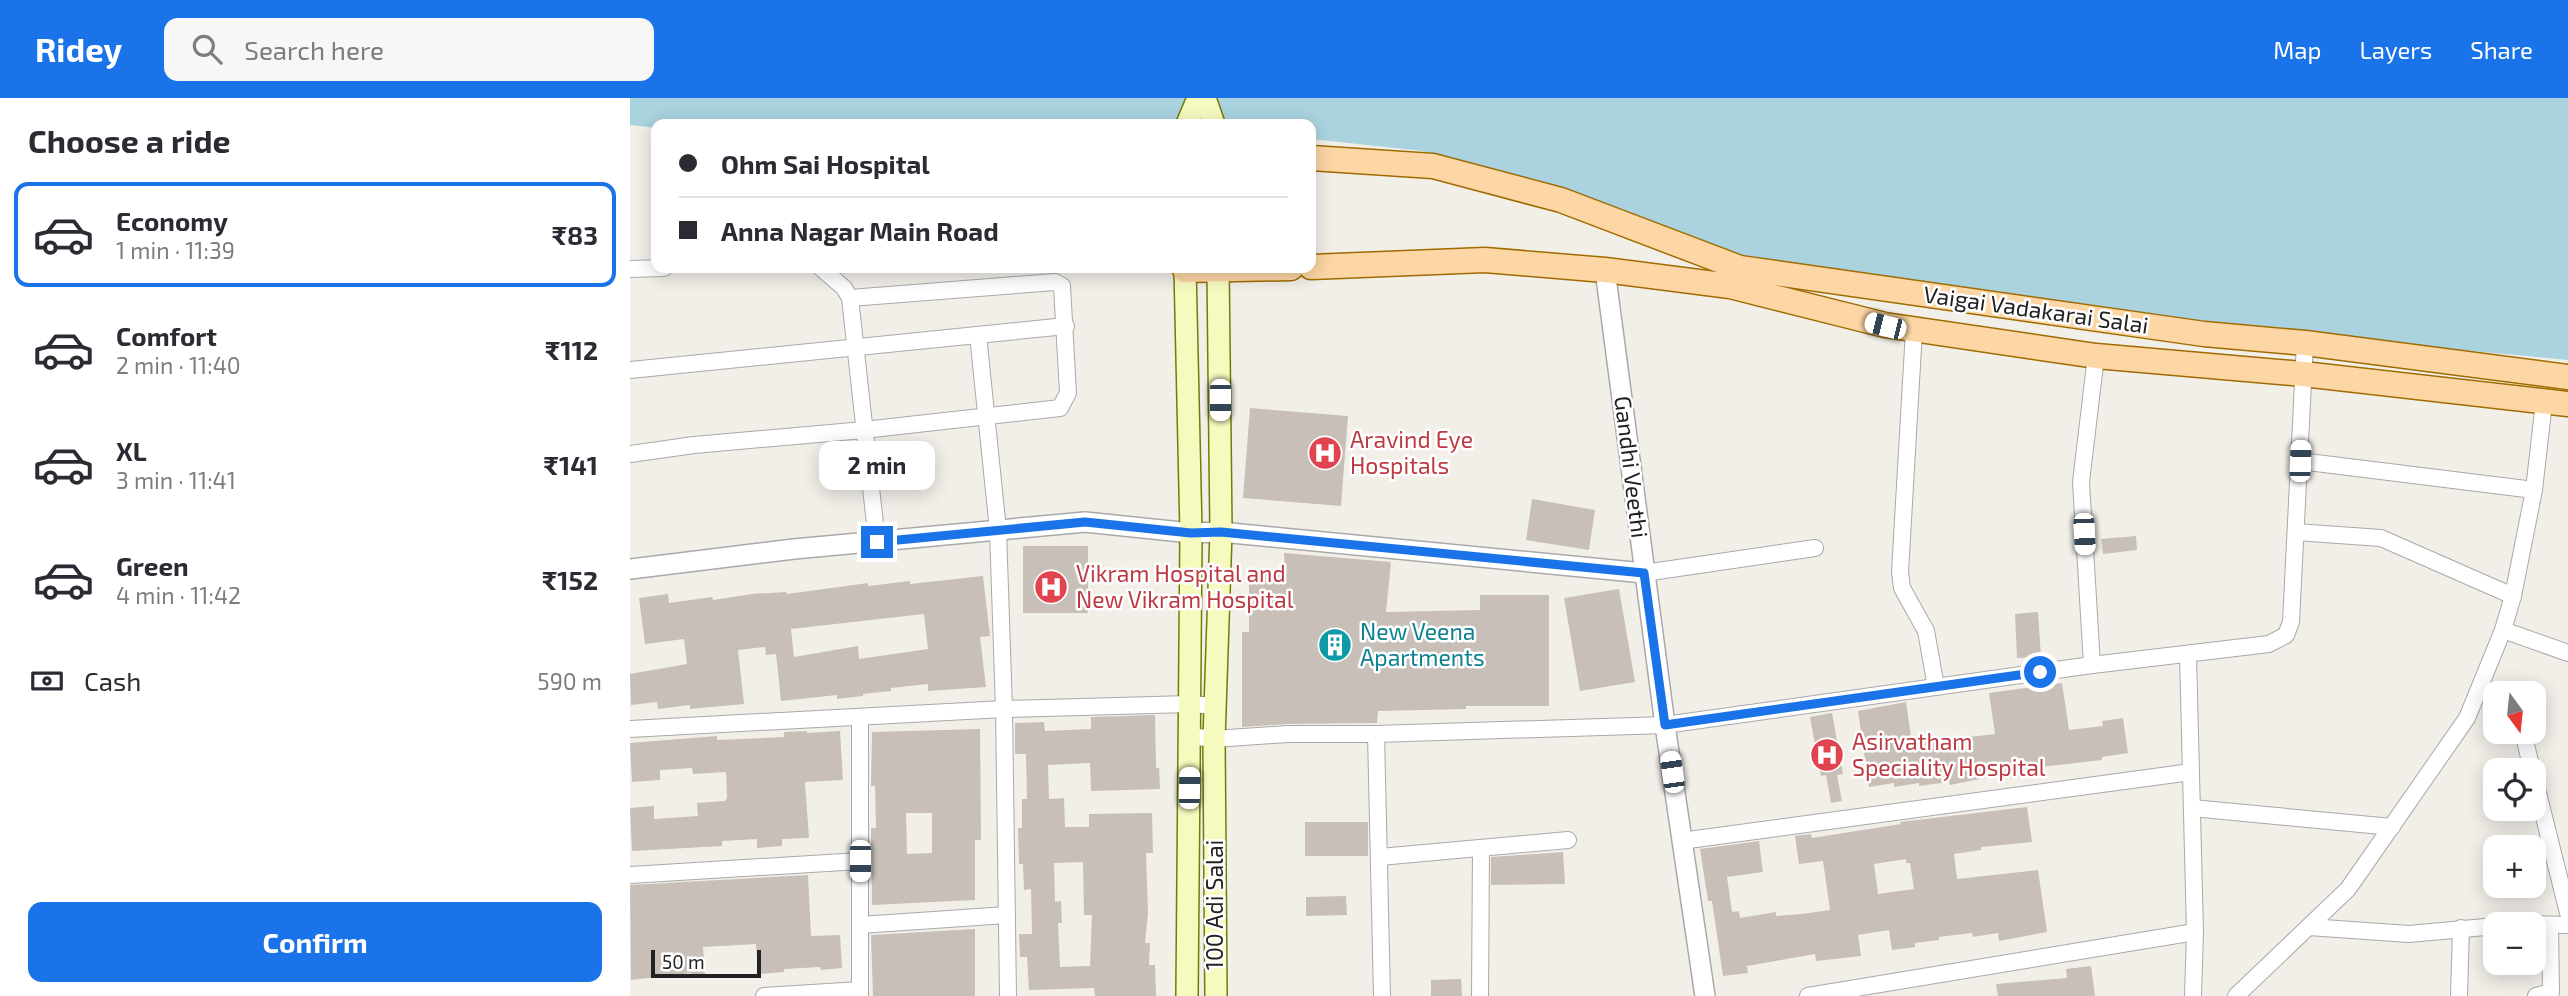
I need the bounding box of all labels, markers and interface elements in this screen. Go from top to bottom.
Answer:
search box [164,18,654,81]
text: Ridey [35,29,122,69]
icon: search [188,30,226,68]
text: Search here [244,34,384,65]
text: Map [2273,35,2321,64]
text: Layers [2359,35,2432,64]
text: Share [2470,35,2533,64]
text: Choose a ride [28,121,231,159]
text: Ohm Sai Hospital [721,148,930,179]
icon: car [32,203,95,266]
text: Economy [116,205,228,236]
text: Anna Nagar Main Road [721,215,999,246]
text: ₹83 [552,219,598,250]
text: 1 min · 11:39 [116,236,235,264]
street label: Vaigai Vadakarai Salai [1922,279,2150,339]
car [1863,311,1908,341]
icon: car [32,318,95,381]
text: Comfort [116,320,217,351]
text: ₹112 [545,334,598,365]
text: 2 min · 11:40 [116,351,241,379]
car [1210,379,1231,421]
street label: Gandhi Veethi [1609,394,1655,540]
place label: Aravind Eye Hospitals [1350,425,1473,479]
icon: car [32,433,95,496]
hospital icon: Aravind Eye Hospitals [1306,434,1344,472]
text: XL [116,435,147,466]
callout: 2 min [819,440,935,490]
car [2289,440,2312,482]
text: ₹141 [544,449,598,480]
text: 2 min [848,451,906,479]
text: 3 min · 11:41 [116,466,236,494]
car [2073,512,2096,556]
route end [861,526,893,558]
icon: car [32,548,95,611]
text: Green [116,550,189,581]
place label: Vikram Hospital and New Vikram Hospital [1076,559,1294,613]
text: ₹152 [542,564,598,595]
hospital icon: Vikram Hospital and New Vikram Hospital [1032,568,1070,606]
text: 4 min · 11:42 [116,581,241,609]
place label: New Veena Apartments [1360,617,1485,671]
building icon: New Veena Apartments [1316,626,1354,664]
route start [2024,656,2056,688]
icon: cash [28,662,66,700]
text: Cash [84,665,141,696]
text: 590 m [537,667,602,695]
north arrow [2483,681,2546,744]
map controls [2483,681,2546,975]
place label: Asirvatham Speciality Hospital [1852,727,2046,781]
hospital icon: Asirvatham Speciality Hospital [1808,736,1846,774]
car [1659,750,1686,794]
button: locate [2483,758,2546,821]
car [1179,767,1200,809]
button: + [2483,835,2546,898]
car [850,840,871,882]
street label: 100 Adi Salai [1200,840,1228,970]
button: Confirm [28,902,602,982]
button: − [2483,912,2546,975]
scale bar [651,947,761,979]
text: 50 m [662,950,705,973]

